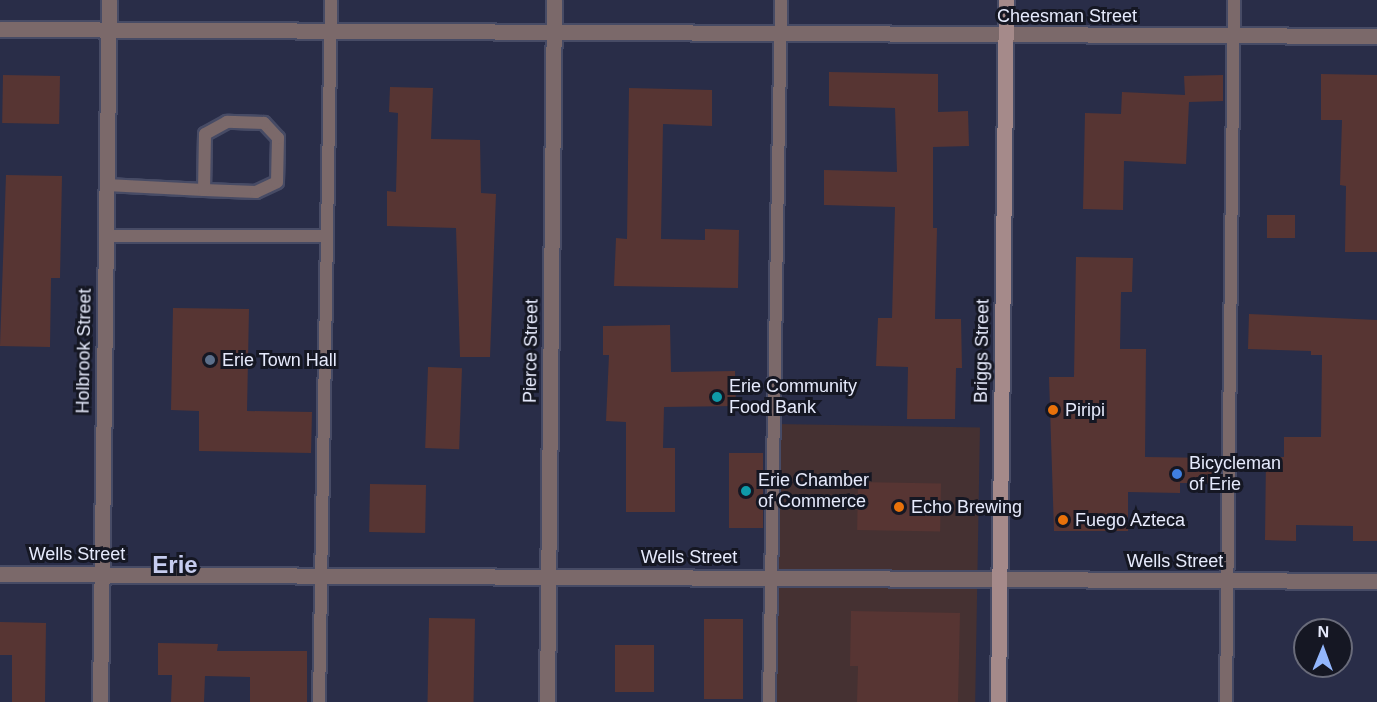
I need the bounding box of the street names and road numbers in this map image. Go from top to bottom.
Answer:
street label: Cheesman Street [997,5,1137,27]
street label: Holbrook Street [72,288,96,414]
street label: Pierce Street [519,299,543,403]
street label: Briggs Street [970,299,994,403]
street label: Wells Street [29,543,125,565]
street label: Wells Street [641,546,737,568]
street label: Wells Street [1127,550,1223,572]

